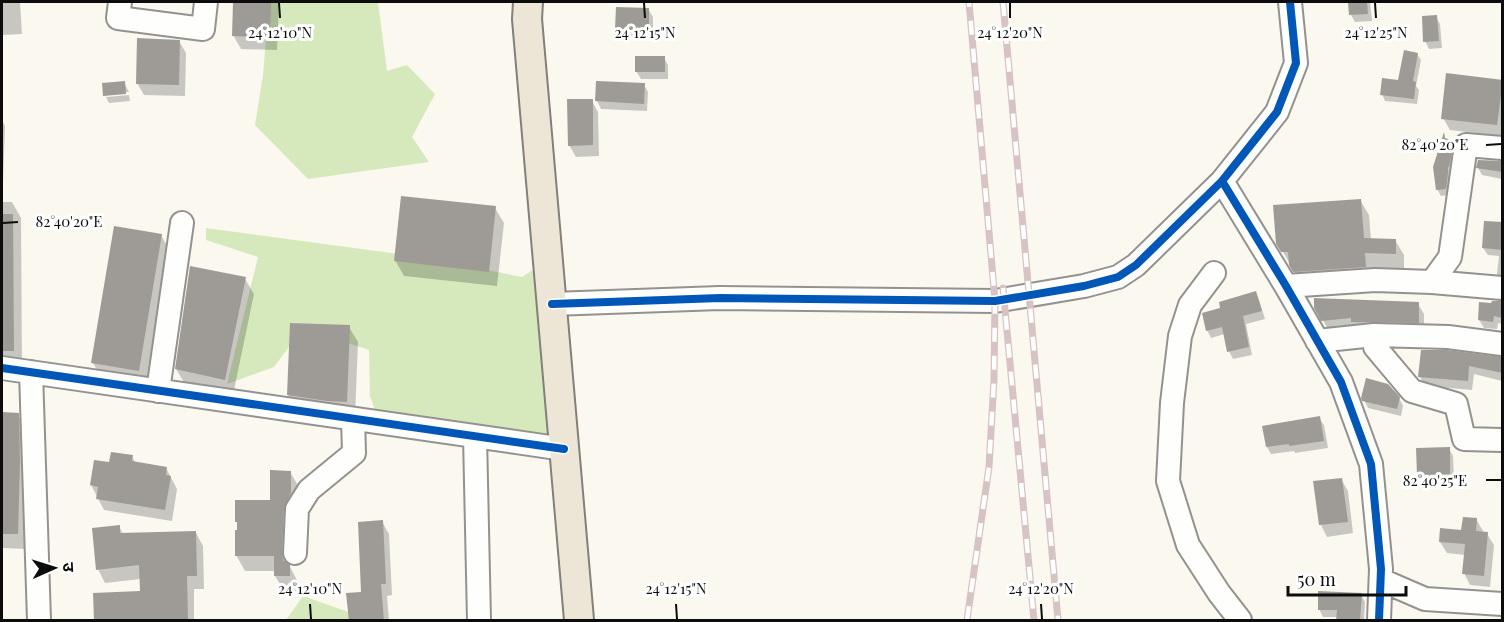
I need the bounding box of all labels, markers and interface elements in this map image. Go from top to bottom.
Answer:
text: 24°12'10"N [248,22,312,42]
text: 24°12'15"N [614,22,676,42]
text: 24°12'20"N [977,22,1043,42]
text: 24°12'25"N [1344,22,1408,42]
text: 82°40'20"E [1402,134,1468,154]
text: 82°40'20"E [36,211,102,231]
text: 82°40'25"E [1403,470,1467,490]
north arrow [24,538,84,598]
scale bar [1288,559,1406,597]
text: उ [59,562,80,573]
text: 50 m [1297,567,1336,591]
text: 24°12'10"N [278,578,342,598]
text: 24°12'15"N [645,578,707,598]
text: 24°12'20"N [1008,578,1074,598]

